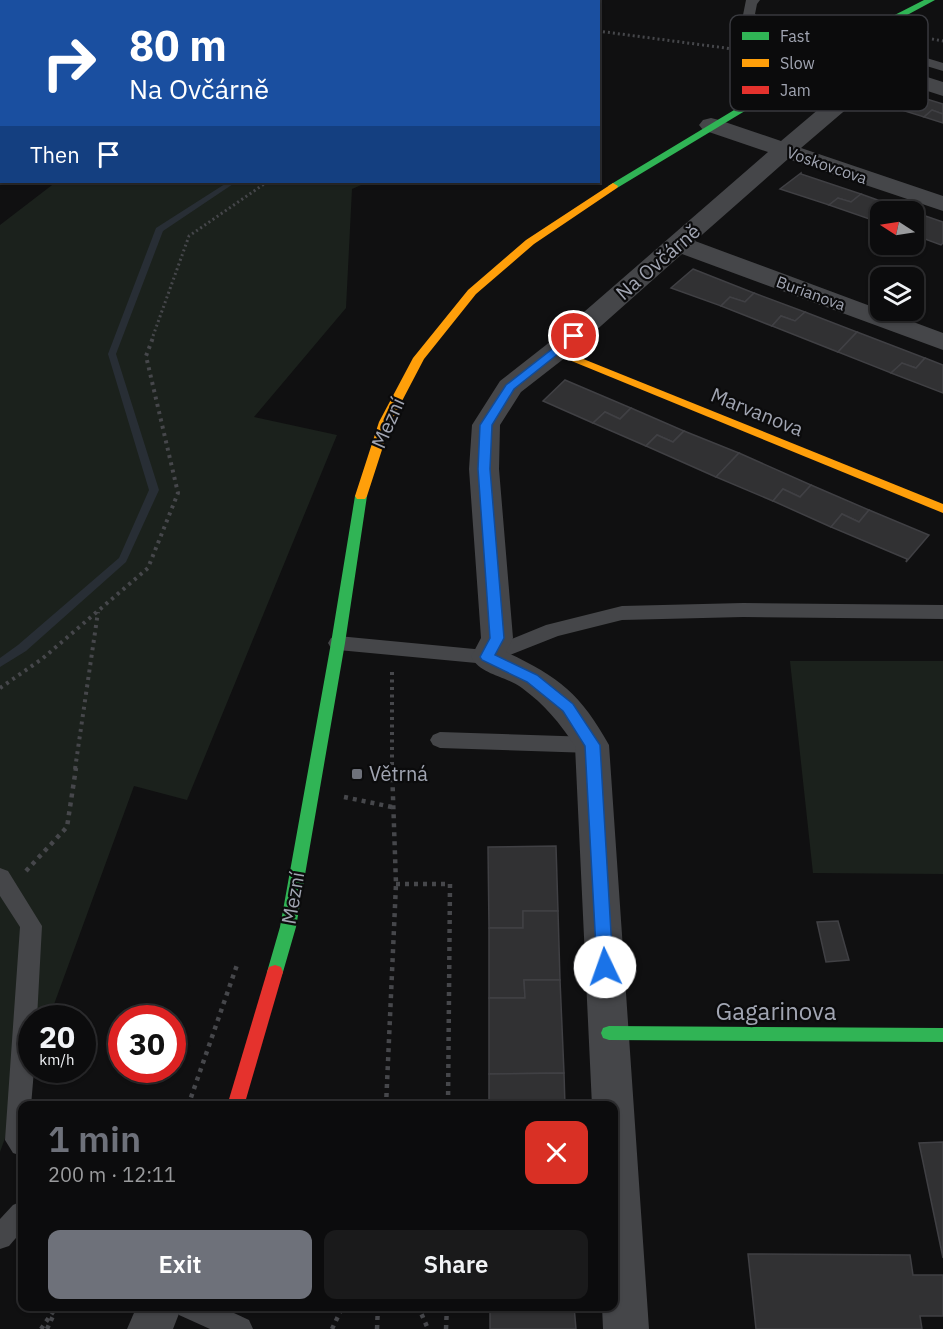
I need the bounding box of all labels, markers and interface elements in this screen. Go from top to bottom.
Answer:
legend [730,15,928,111]
text: 80 m [129,18,227,73]
icon: right [30,24,108,102]
text: Fast [780,26,810,46]
text: Slow [780,53,815,73]
text: Na Ovčárně [129,71,269,106]
text: Jam [780,80,811,100]
icon: arrive [92,138,125,171]
text: Then [30,140,80,169]
street label: Voskovcova [784,142,870,188]
north arrow [870,201,924,255]
map controls [870,201,924,321]
street label: Na Ovčárně [610,217,706,306]
button: layers [870,267,924,321]
street label: Burianova [774,271,849,315]
pin [548,310,599,361]
icon: arrive [557,319,590,352]
street label: Marvanova [707,381,808,442]
street label: Mezní [364,393,411,452]
place label: Větrná [369,760,428,787]
marker: Větrná [350,767,364,781]
street label: Mezní [275,870,310,926]
position arrow [573,935,637,999]
street label: Gagarinova [715,995,837,1027]
speed limit sign: 30 [108,1005,186,1083]
text: 20 [39,1017,75,1056]
text: km/h [39,1050,75,1069]
text: 1 min [48,1115,141,1162]
button: close [525,1121,588,1184]
text: 200 m · 12:11 [48,1161,176,1188]
button: Exit [48,1230,312,1299]
button: Share [324,1230,588,1299]

